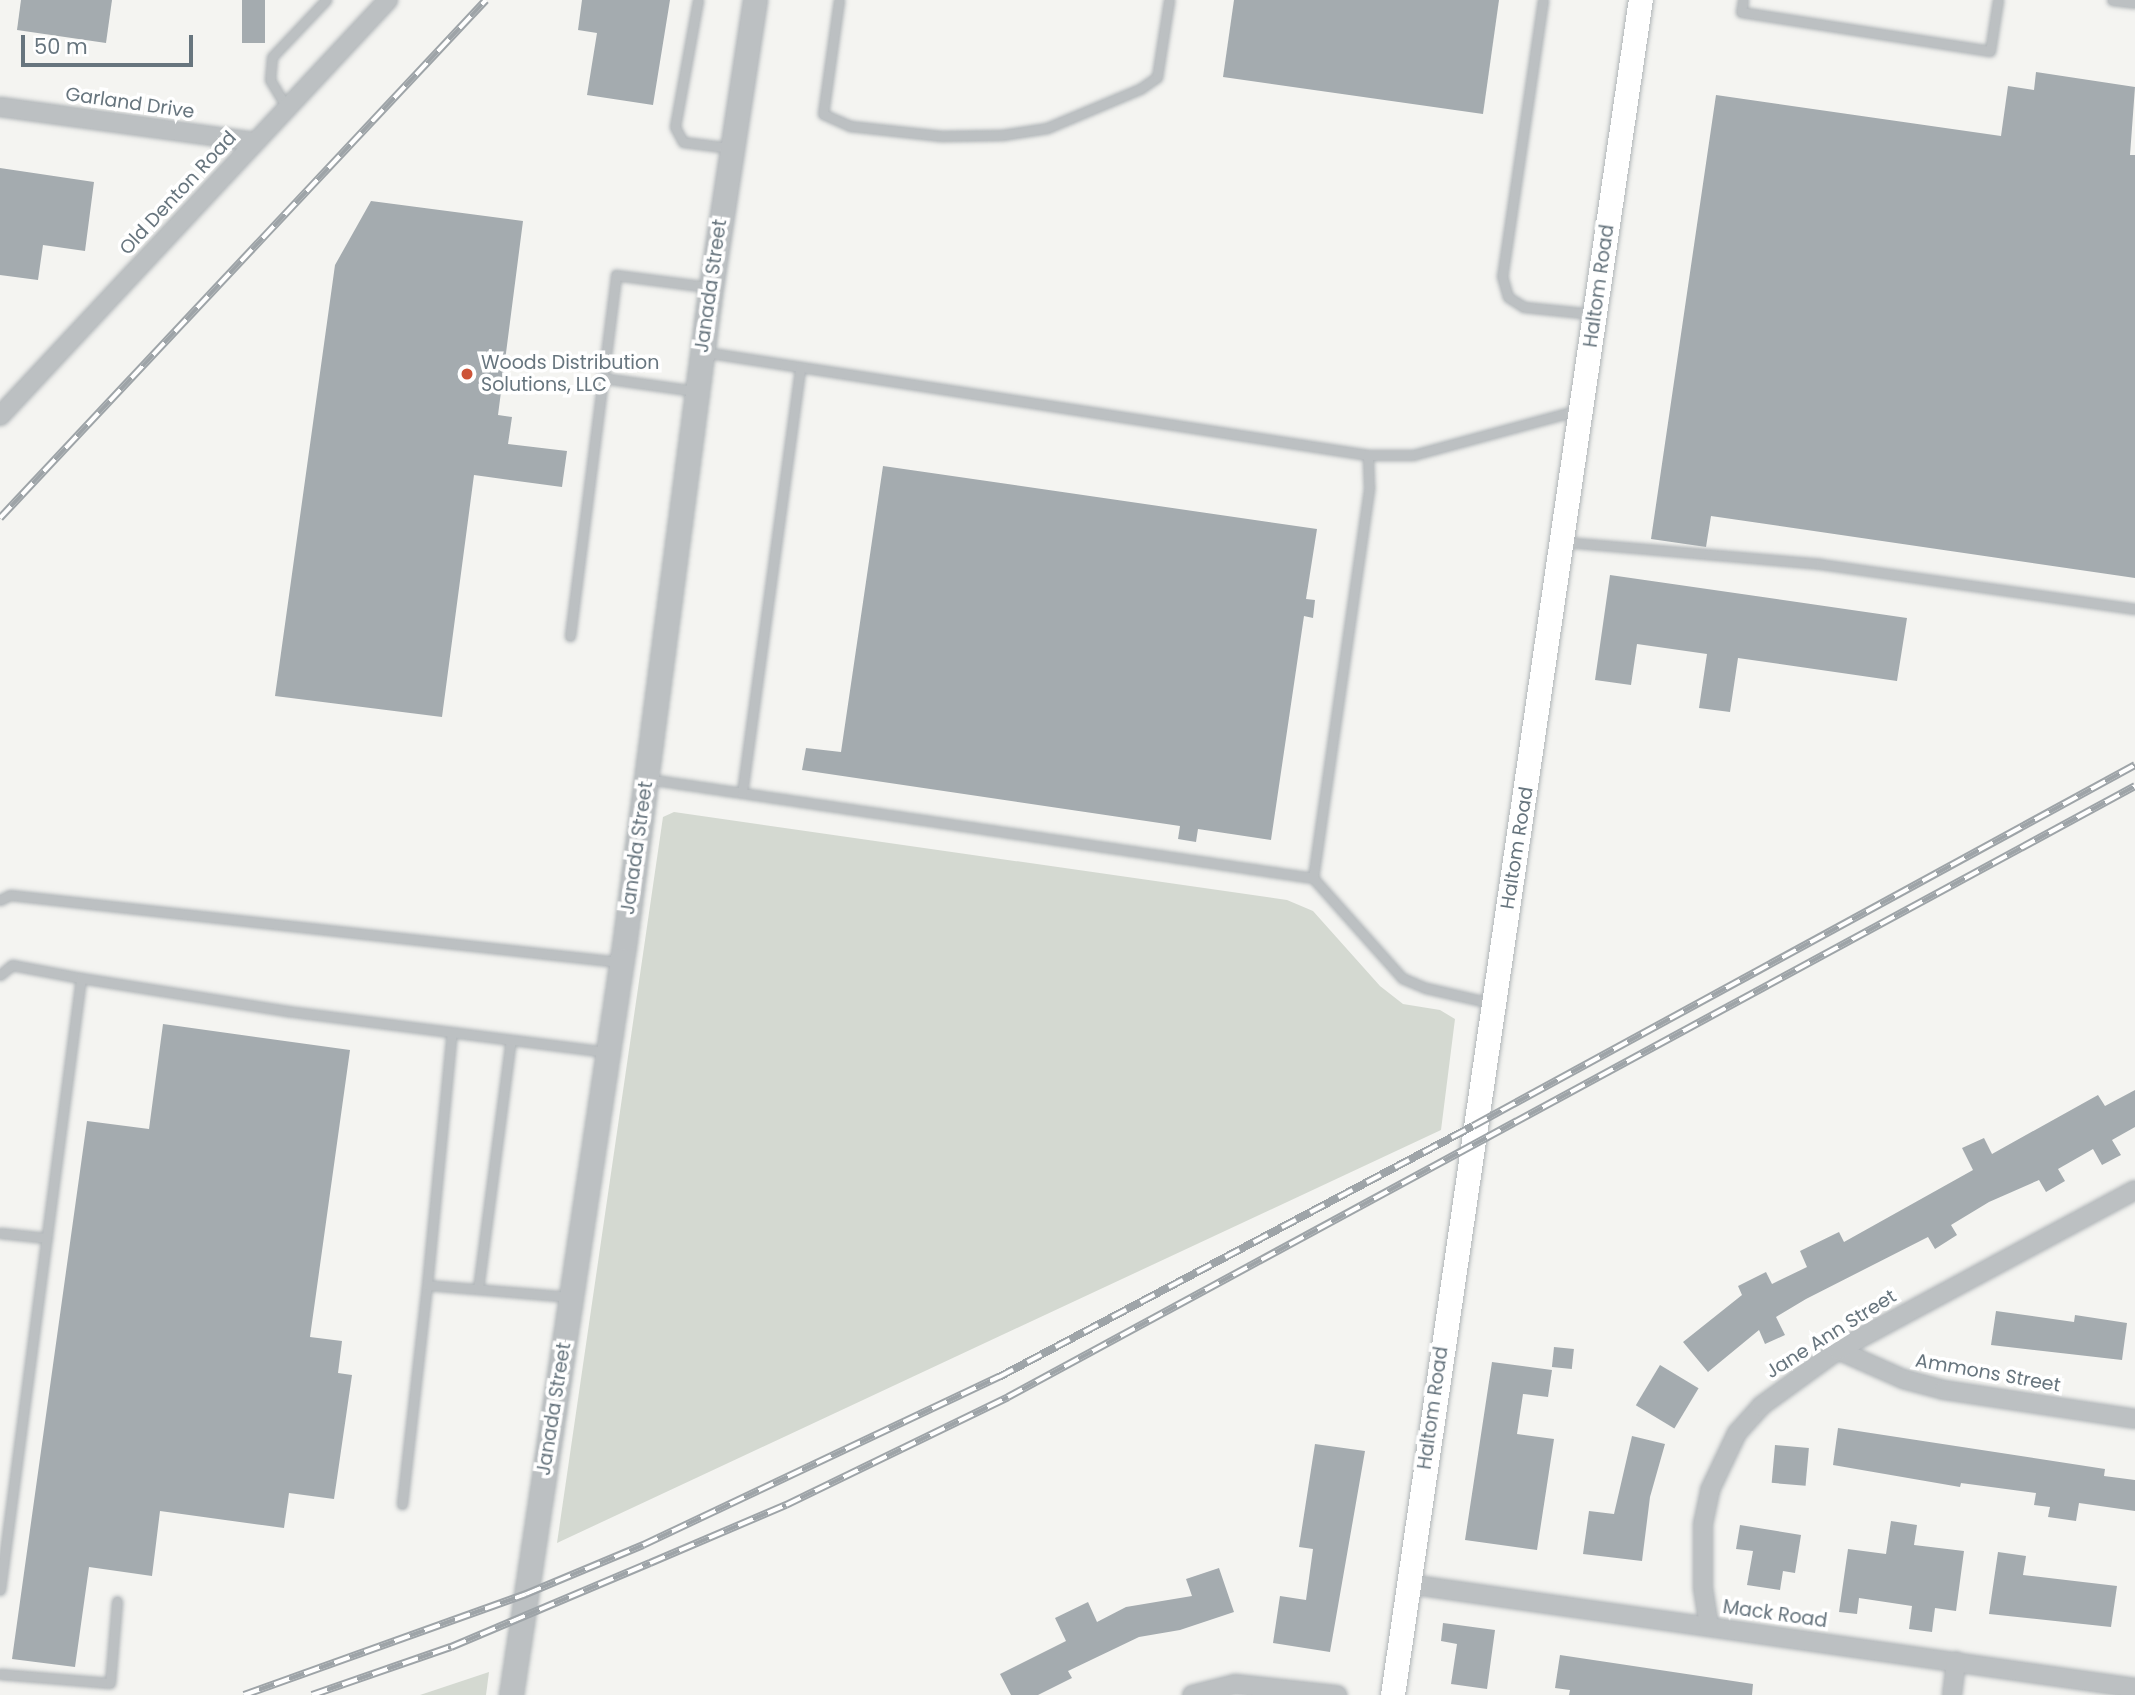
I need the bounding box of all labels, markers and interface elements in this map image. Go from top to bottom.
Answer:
scale bar [24,21,196,65]
text: 50 m [34,32,88,61]
street label: Garland Drive [64,83,196,123]
street label: Old Denton Road [115,126,241,260]
street label: Janada Street [690,218,732,354]
street label: Haltom Road [1579,223,1619,349]
place label: Woods Distribution Solutions, LLC [481,352,659,396]
marker: Woods Distribution Solutions, LLC [459,366,475,382]
street label: Janada Street [616,780,658,916]
street label: Haltom Road [1496,785,1538,911]
street label: Jane Ann Street [1761,1285,1901,1383]
street label: Janada Street [532,1341,576,1477]
street label: Haltom Road [1413,1345,1453,1471]
street label: Ammons Street [1914,1349,2062,1397]
street label: Mack Road [1721,1595,1829,1633]

